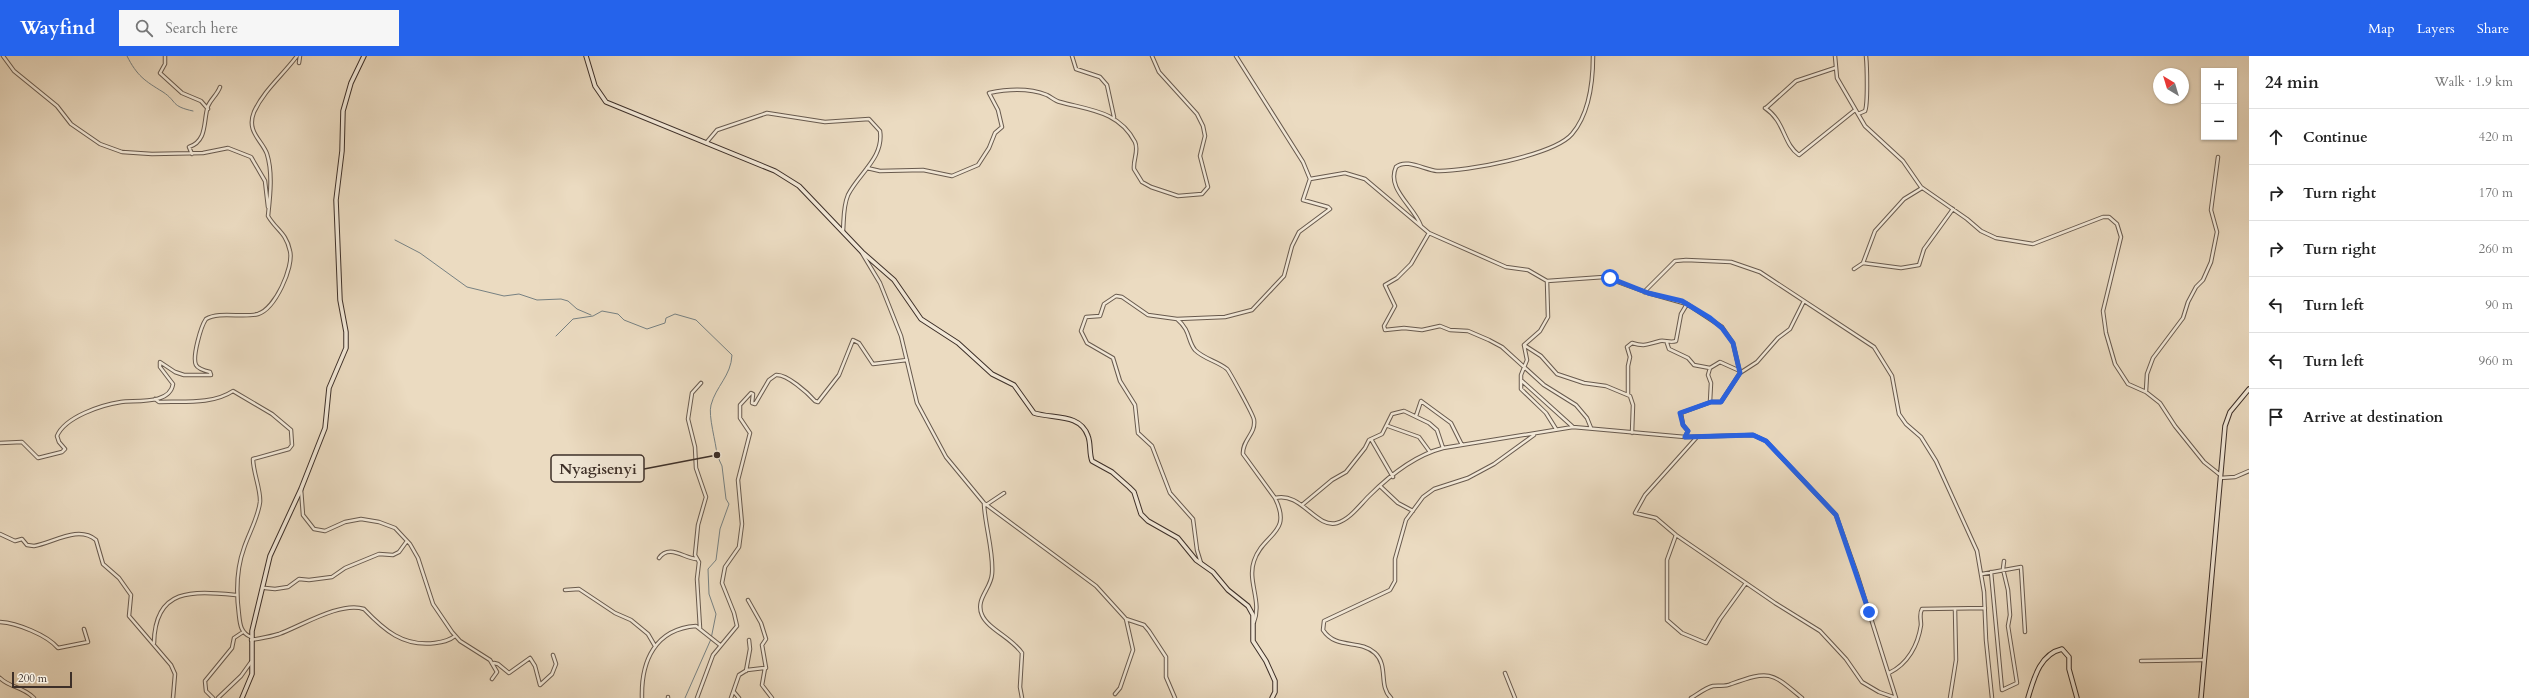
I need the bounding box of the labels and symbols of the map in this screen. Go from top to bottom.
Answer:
north arrow [2153,68,2189,104]
route start [1601,269,1619,287]
callout: Nyagisenyi [551,455,644,482]
text: Nyagisenyi [559,459,637,479]
route end [1860,603,1878,621]
scale bar [12,670,72,689]

